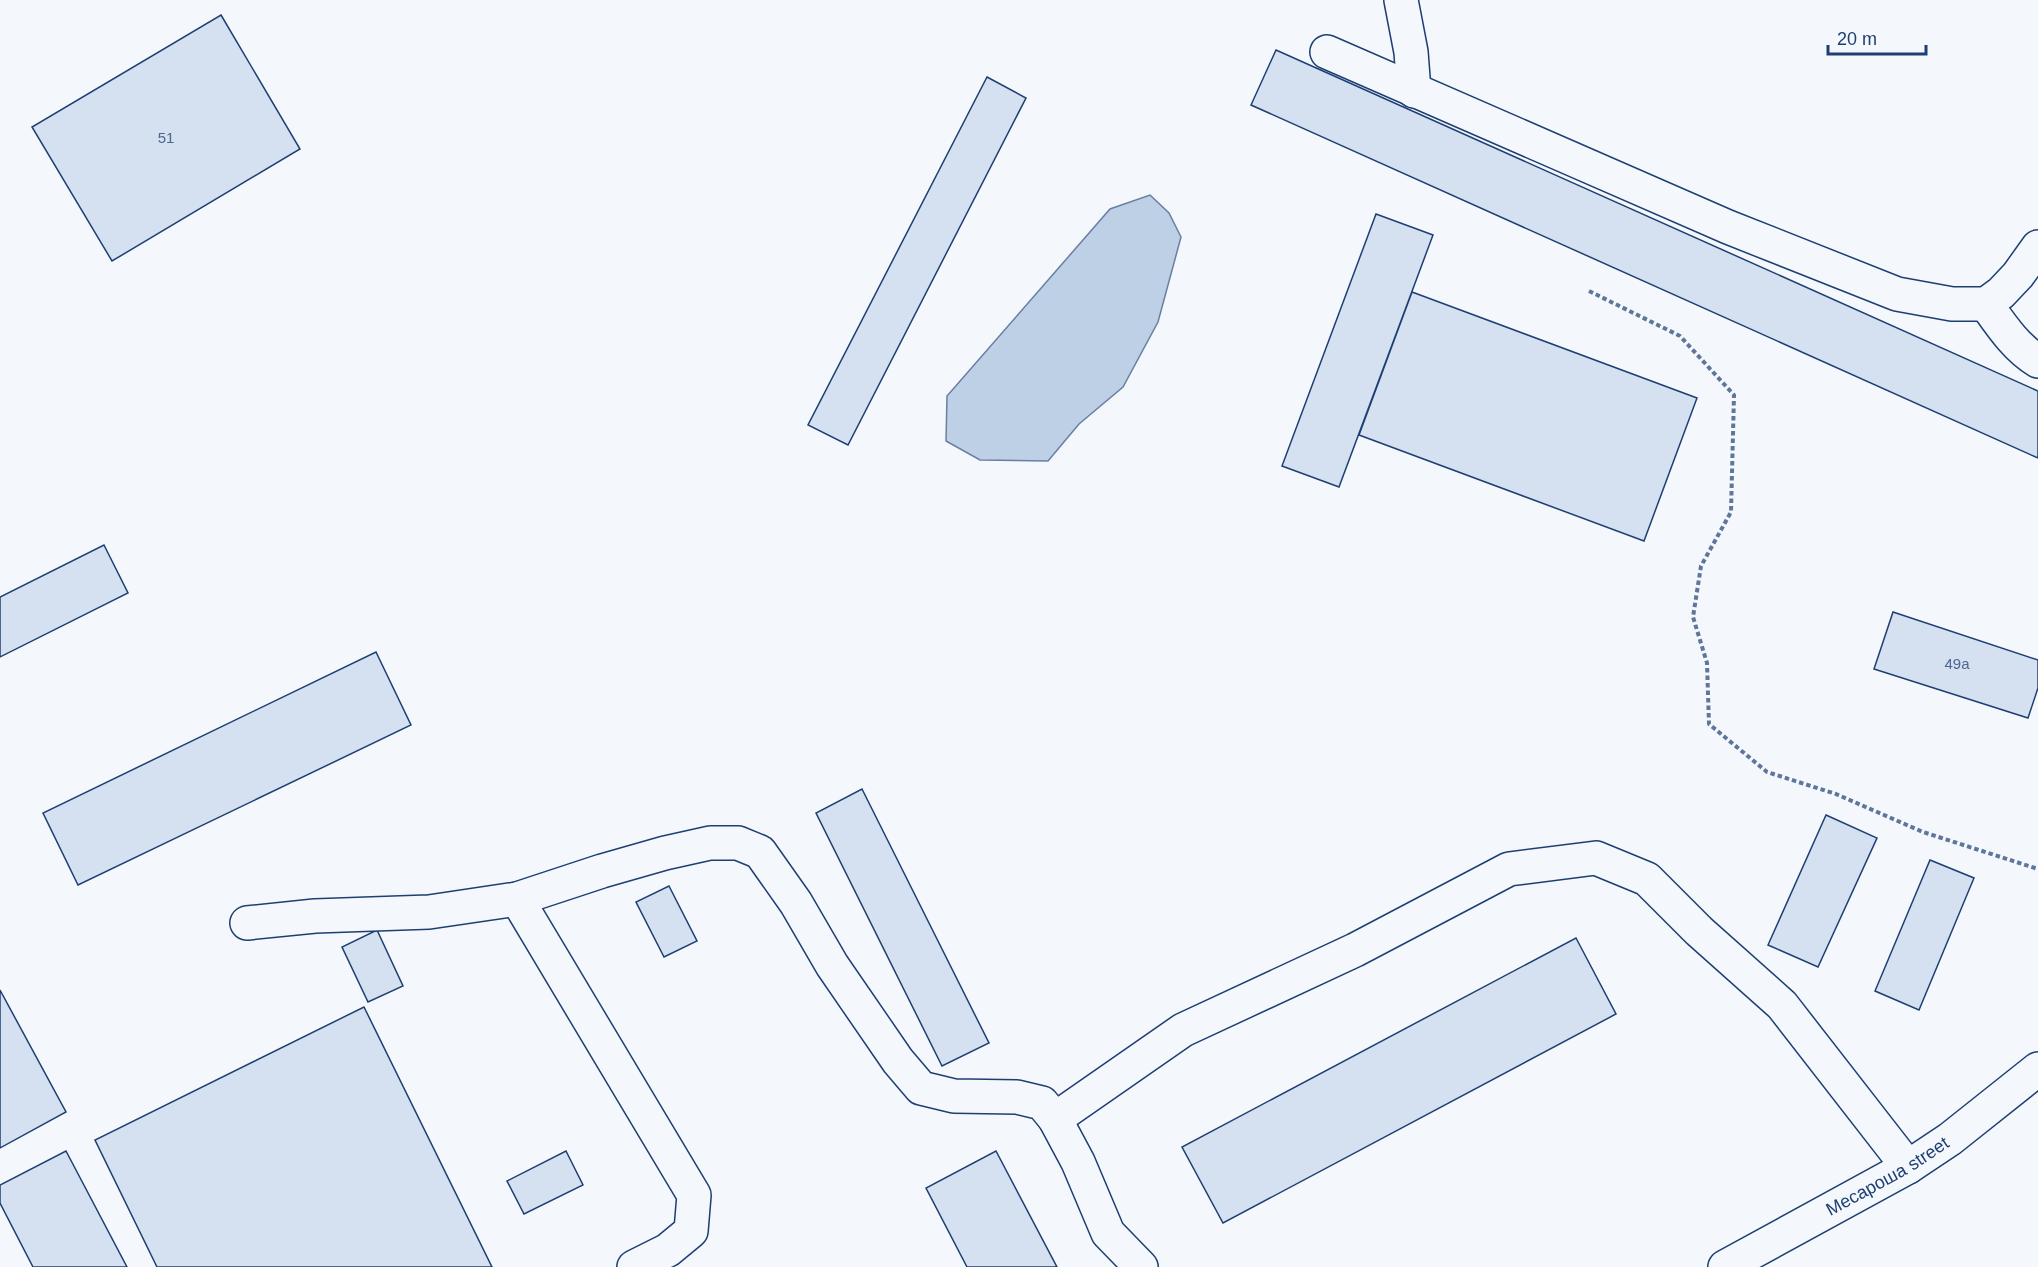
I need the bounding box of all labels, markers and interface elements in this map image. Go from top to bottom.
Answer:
scale bar [1828,18,1926,56]
text: 20 m [1837,29,1877,49]
house number: 51 [158,129,174,146]
house number: 49а [1944,655,1970,672]
street label: Месароша street [1823,1133,1953,1220]

